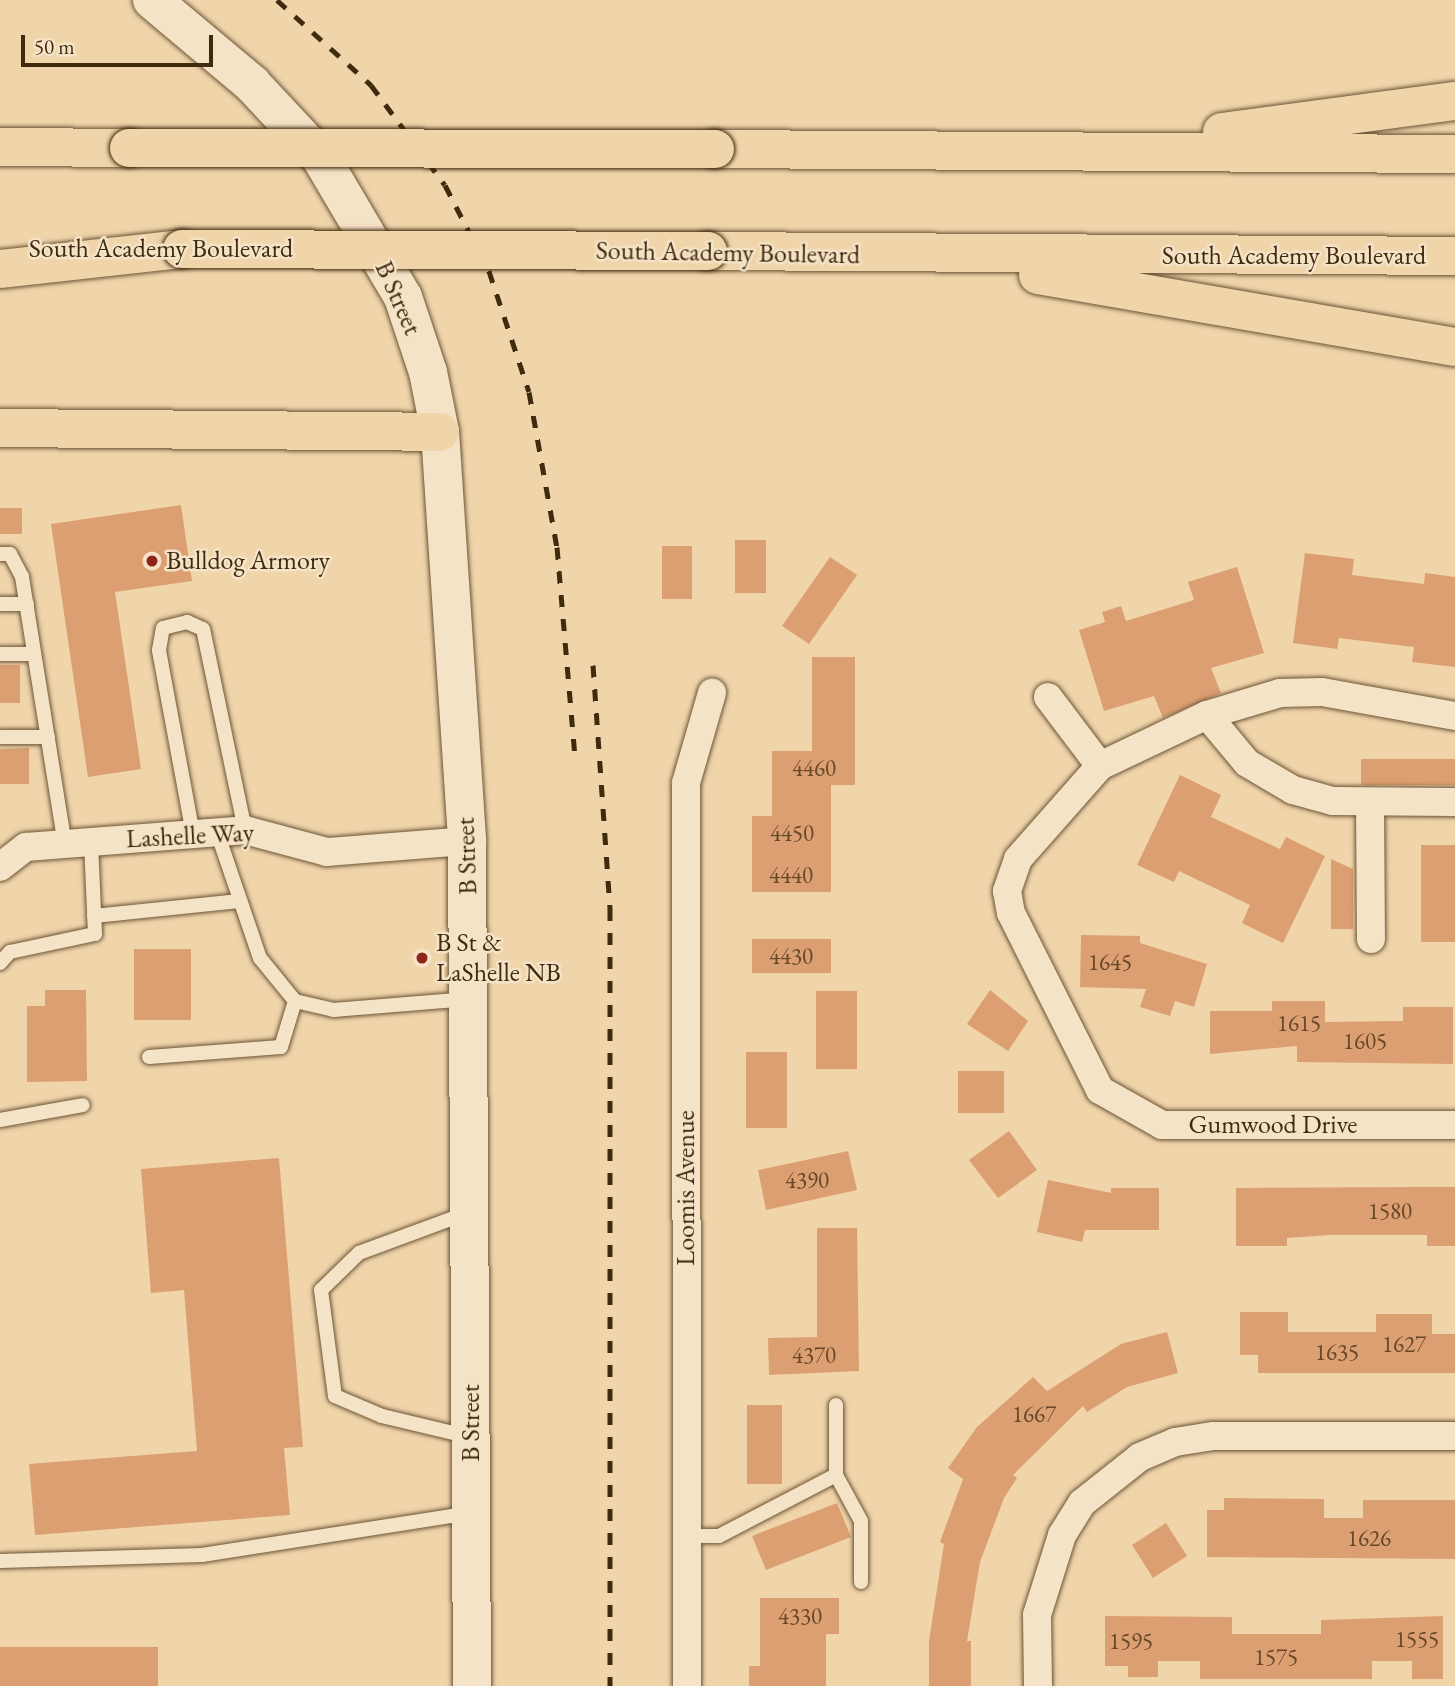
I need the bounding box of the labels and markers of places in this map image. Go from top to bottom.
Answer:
place label: Bulldog Armory [166,545,330,577]
marker: Bulldog Armory [144,553,160,569]
place label: B St & LaShelle NB [436,927,561,988]
marker: B St & LaShelle NB [414,950,430,966]

